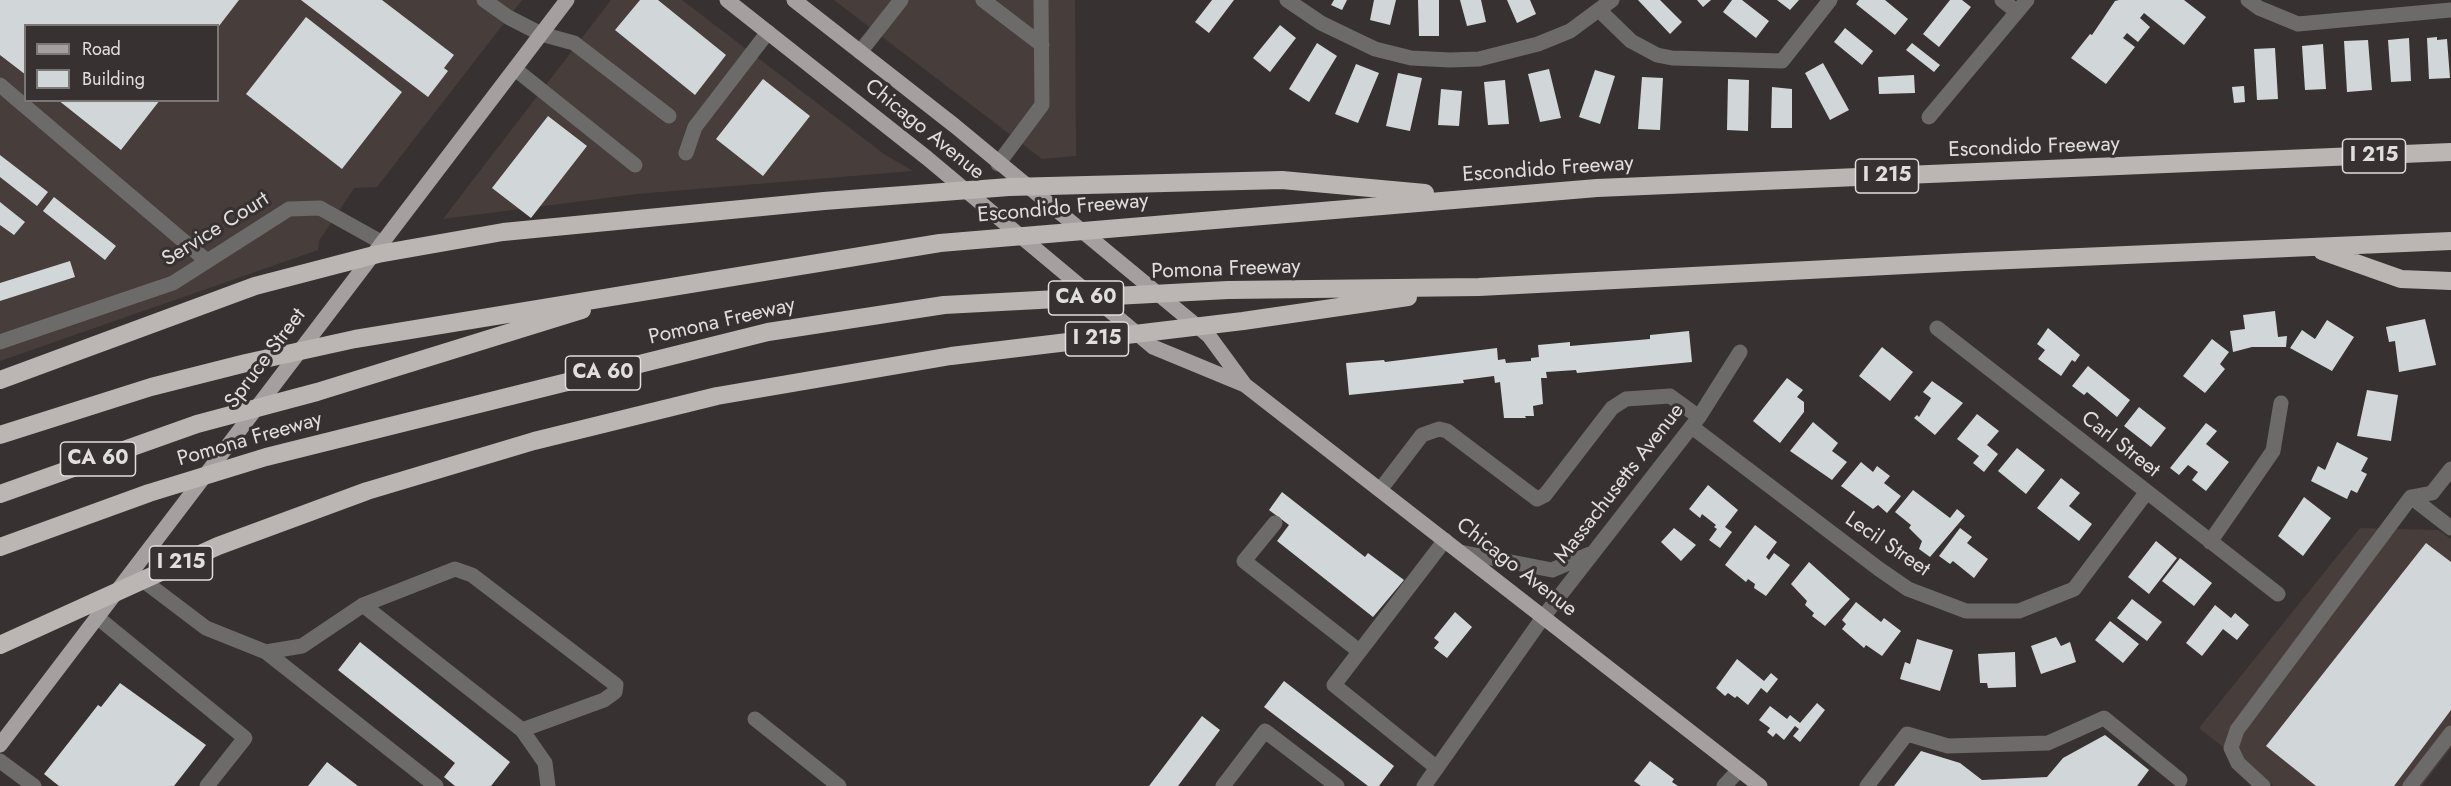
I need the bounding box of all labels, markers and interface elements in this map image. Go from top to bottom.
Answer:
legend [24,24,219,102]
text: Road [82,36,121,62]
text: Building [82,66,145,92]
street label: Chicago Avenue [859,74,989,186]
street label: Escondido Freeway [1948,132,2120,164]
road number: I 215 [2342,139,2406,173]
street label: Escondido Freeway [1462,151,1634,189]
road number: I 215 [1856,159,1918,193]
street label: Service Court [158,187,274,273]
street label: Escondido Freeway [976,189,1150,229]
street label: Pomona Freeway [1151,255,1301,285]
road number: CA 60 [1048,281,1124,315]
street label: Pomona Freeway [646,293,798,351]
street label: Spruce Street [220,304,312,414]
road number: I 215 [1066,322,1128,356]
road number: CA 60 [566,356,640,390]
street label: Massachusetts Avenue [1550,399,1690,569]
street label: Carl Street [2076,406,2164,484]
street label: Pomona Freeway [175,407,325,473]
road number: CA 60 [60,442,136,476]
street label: Lecil Street [1840,507,1934,583]
street label: Chicago Avenue [1451,513,1581,623]
road number: I 215 [150,546,213,580]

